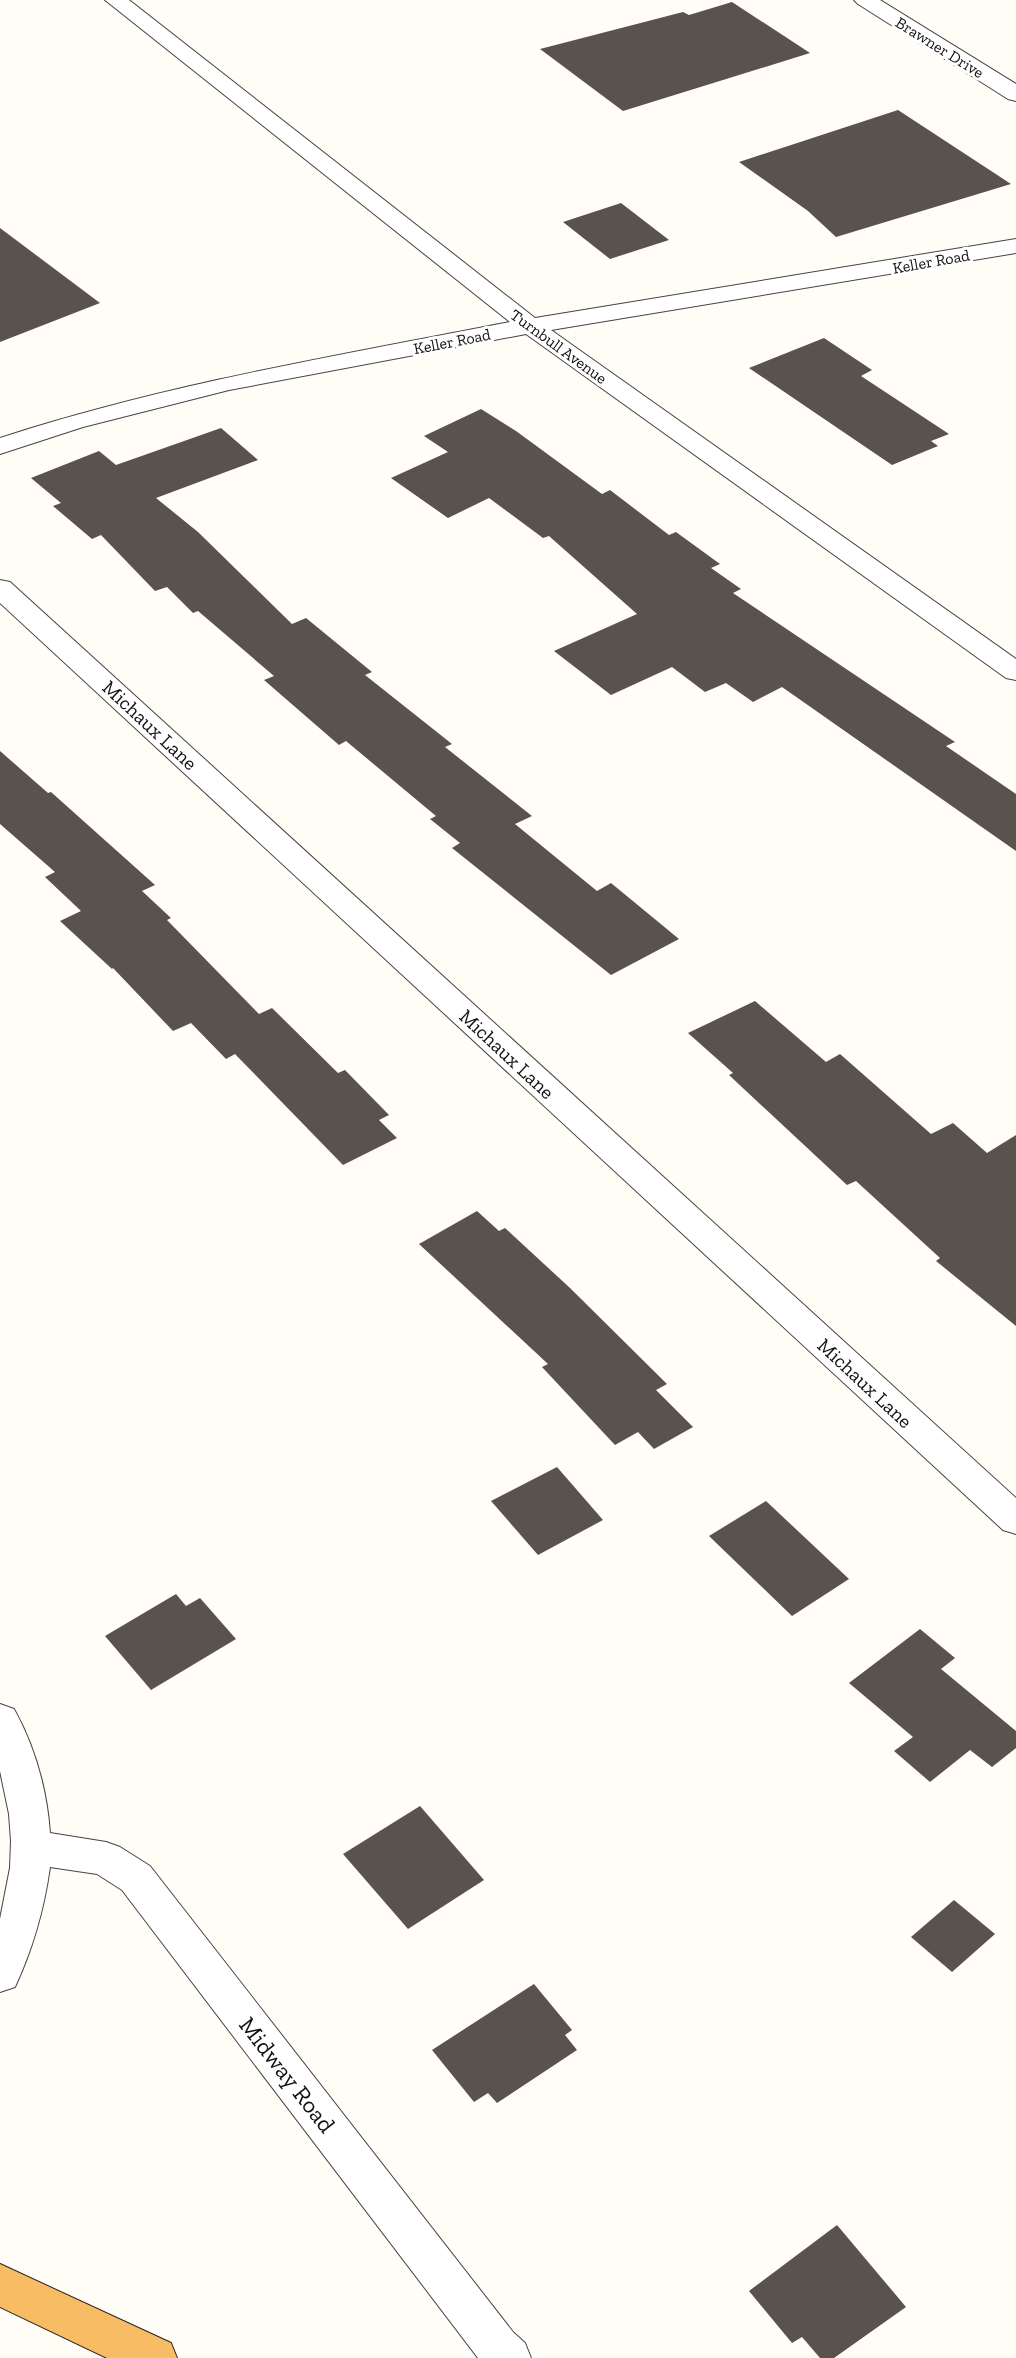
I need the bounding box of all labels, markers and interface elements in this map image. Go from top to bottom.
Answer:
street label: Brawner Drive [892,13,987,82]
street label: Keller Road [891,245,971,278]
street label: Turnbull Avenue [507,305,611,388]
street label: Keller Road [412,325,492,358]
street label: Michaux Lane [98,675,202,775]
street label: Michaux Lane [455,1004,559,1104]
street label: Michaux Lane [813,1333,917,1433]
street label: Midway Road [233,2011,342,2138]

